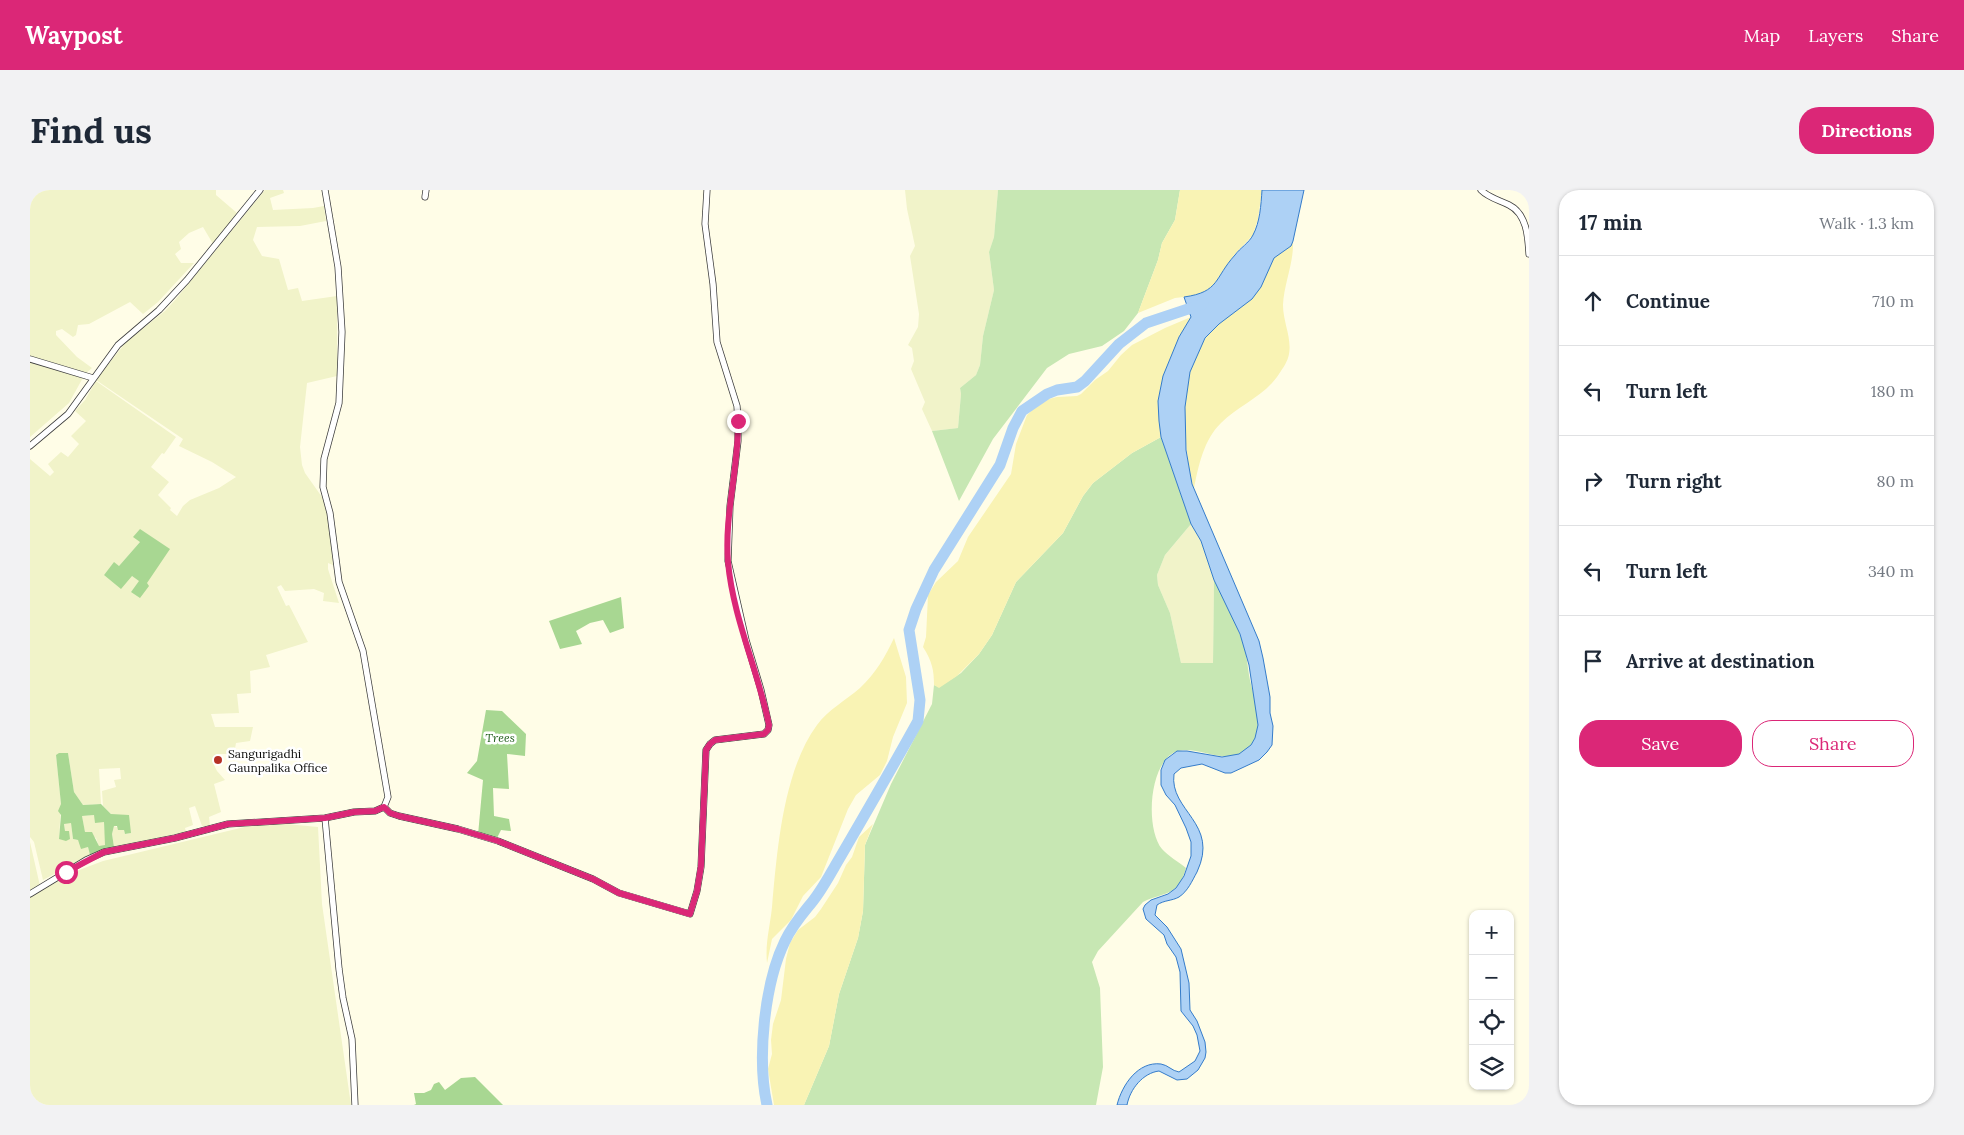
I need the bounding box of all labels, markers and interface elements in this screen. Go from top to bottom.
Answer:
text: Waypost [25,20,123,51]
text: Map [1744,24,1780,47]
text: Layers [1808,24,1863,47]
text: Share [1891,24,1939,47]
button: Directions [1799,107,1934,154]
text: Find us [30,108,152,153]
text: 17 min [1579,209,1642,236]
text: Walk · 1.3 km [1819,213,1914,233]
icon: ahead [1579,287,1607,315]
text: Continue [1626,289,1710,313]
text: 710 m [1872,291,1914,311]
icon: left [1579,377,1607,405]
text: Turn left [1626,379,1707,403]
text: 180 m [1871,381,1914,401]
route end [727,410,750,433]
icon: right [1579,467,1607,495]
text: Turn right [1626,469,1722,493]
text: 80 m [1877,471,1914,491]
icon: left [1579,557,1607,585]
text: Turn left [1626,559,1707,583]
text: 340 m [1868,561,1914,581]
icon: arrive [1579,647,1607,675]
text: Arrive at destination [1626,649,1815,673]
button: Save [1579,720,1742,767]
button: Share [1752,720,1914,767]
park label: Trees [485,730,515,745]
place label: Sangurigadhi Gaunpalika Office [228,746,328,775]
marker: Sangurigadhi Gaunpalika Office [212,754,224,766]
route start [55,861,78,884]
map controls [1469,910,1514,1090]
button: + [1469,910,1514,955]
button: − [1469,955,1514,1000]
button: locate [1469,1000,1514,1045]
button: layers [1469,1045,1514,1090]

